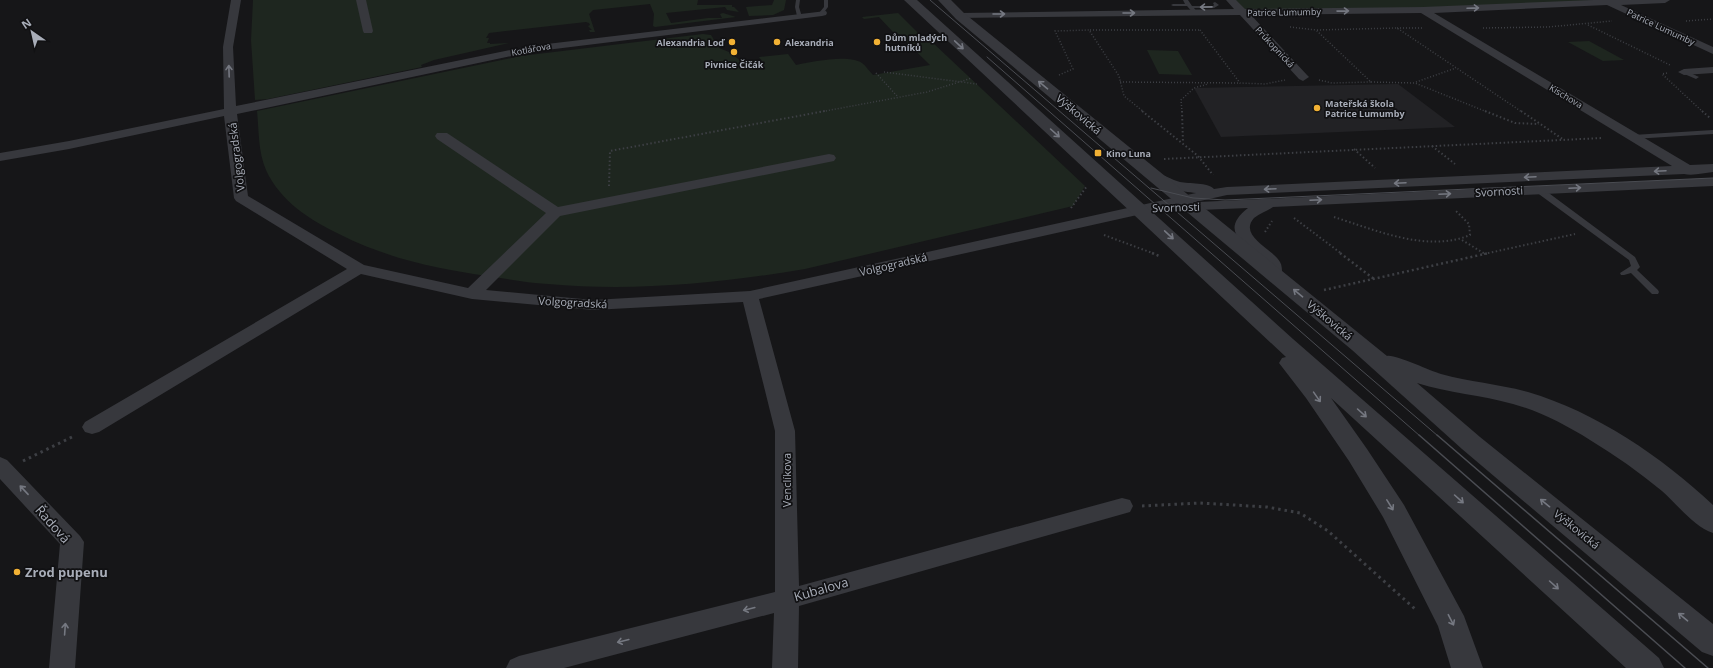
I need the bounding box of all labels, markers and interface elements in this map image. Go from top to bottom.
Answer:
one-way arrow [1200,3,1213,11]
one-way arrow [1466,4,1479,12]
street label: Patrice Lumumby [1247,5,1321,19]
street label: Patrice Lumumby [1625,6,1698,49]
one-way arrow [1336,7,1349,15]
one-way arrow [992,10,1005,18]
one-way arrow [1122,10,1135,17]
north arrow [12,12,52,52]
text: N [18,15,34,32]
street label: Průkopnická [1252,24,1298,70]
place label: Dům mladých hutníků [885,31,947,54]
place label: Alexandria Loď [657,36,725,49]
place label: Alexandria [785,36,834,49]
marker: Alexandria Loď [727,37,737,47]
marker: Alexandria [772,37,782,47]
marker: Dům mladých hutníků [872,37,882,47]
street label: Kotlářova [510,39,552,59]
one-way arrow [954,41,964,50]
marker: Pivnice Čičák [729,47,739,57]
place label: Pivnice Čičák [705,58,764,71]
one-way arrow [225,65,233,78]
one-way arrow [1038,80,1049,89]
street label: Kischova [1547,81,1585,111]
street label: Výškovická [1053,91,1105,137]
place label: Mateřská škola Patrice Lumumby [1325,97,1405,120]
marker: Mateřská škola Patrice Lumumby [1312,103,1322,113]
street label: Volgogradská [224,122,248,192]
one-way arrow [1050,128,1060,138]
place label: Kino Luna [1106,147,1151,160]
marker: Kino Luna [1093,148,1103,158]
one-way arrow [1654,167,1667,175]
one-way arrow [1524,173,1537,181]
one-way arrow [1394,179,1407,187]
street label: Svornosti [1475,182,1523,200]
one-way arrow [1568,184,1581,192]
one-way arrow [1264,185,1277,193]
one-way arrow [1438,190,1451,198]
one-way arrow [1309,197,1322,204]
street label: Svornosti [1152,199,1200,215]
one-way arrow [1164,230,1174,240]
street label: Volgogradská [858,249,928,279]
one-way arrow [1293,289,1303,298]
street label: Volgogradská [538,293,608,311]
street label: Výškovická [1304,297,1356,343]
one-way arrow [1313,391,1321,402]
one-way arrow [1356,408,1367,417]
street label: Venclíkova [779,453,794,507]
one-way arrow [19,485,28,496]
one-way arrow [1453,494,1463,503]
one-way arrow [1539,498,1550,507]
one-way arrow [1386,499,1394,511]
street label: Řadová [32,501,74,547]
street label: Výškovická [1551,506,1603,552]
place label: Zrod pupenu [25,563,108,581]
marker: Zrod pupenu [12,567,22,577]
street label: Kubalova [792,573,850,605]
one-way arrow [1549,580,1560,589]
one-way arrow [743,605,756,613]
one-way arrow [1447,613,1455,625]
one-way arrow [1678,613,1688,622]
one-way arrow [62,623,69,636]
one-way arrow [617,638,630,645]

